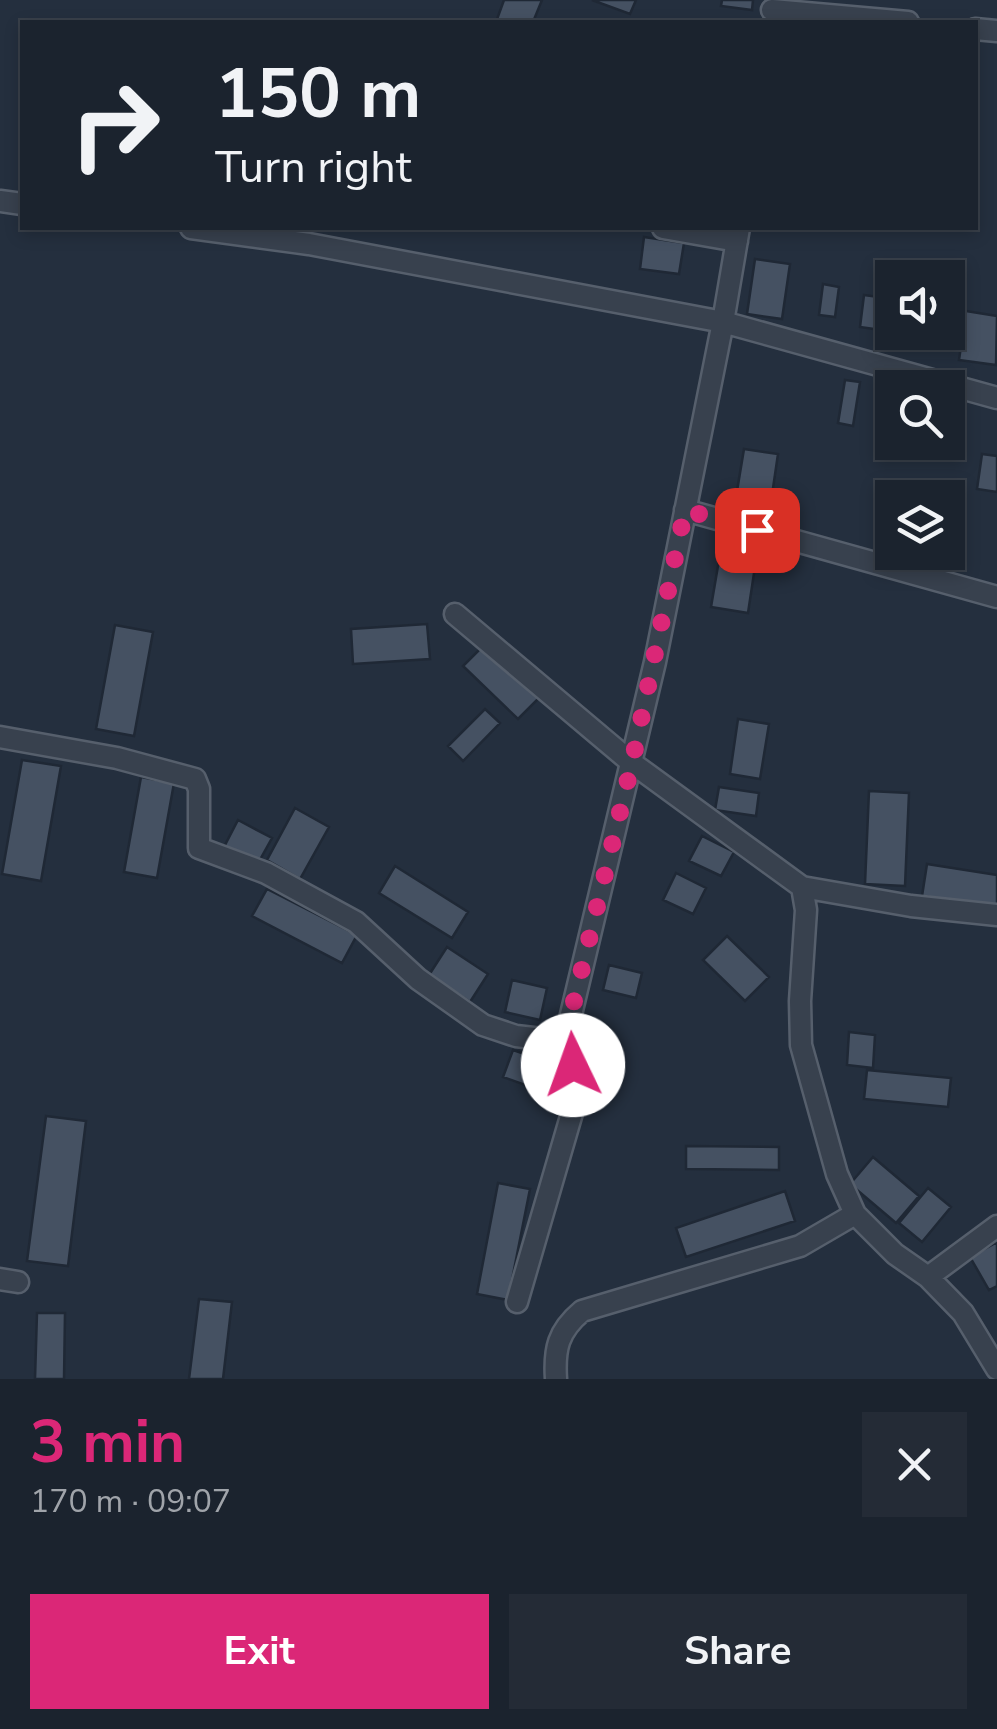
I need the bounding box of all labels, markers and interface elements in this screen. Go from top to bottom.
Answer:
text: 150 m [215,46,421,142]
icon: right [50,60,180,190]
text: Turn right [215,137,412,198]
map controls [875,260,965,570]
button: sound [875,260,965,350]
button: search [875,370,965,460]
button: layers [875,480,965,570]
pin [715,488,800,573]
icon: arrive [730,503,785,558]
position arrow [521,1013,625,1117]
text: 3 min [30,1401,185,1483]
button: close [862,1412,967,1517]
text: 170 m · 09:07 [30,1480,231,1523]
button: Exit [30,1594,489,1709]
button: Share [509,1594,967,1709]

